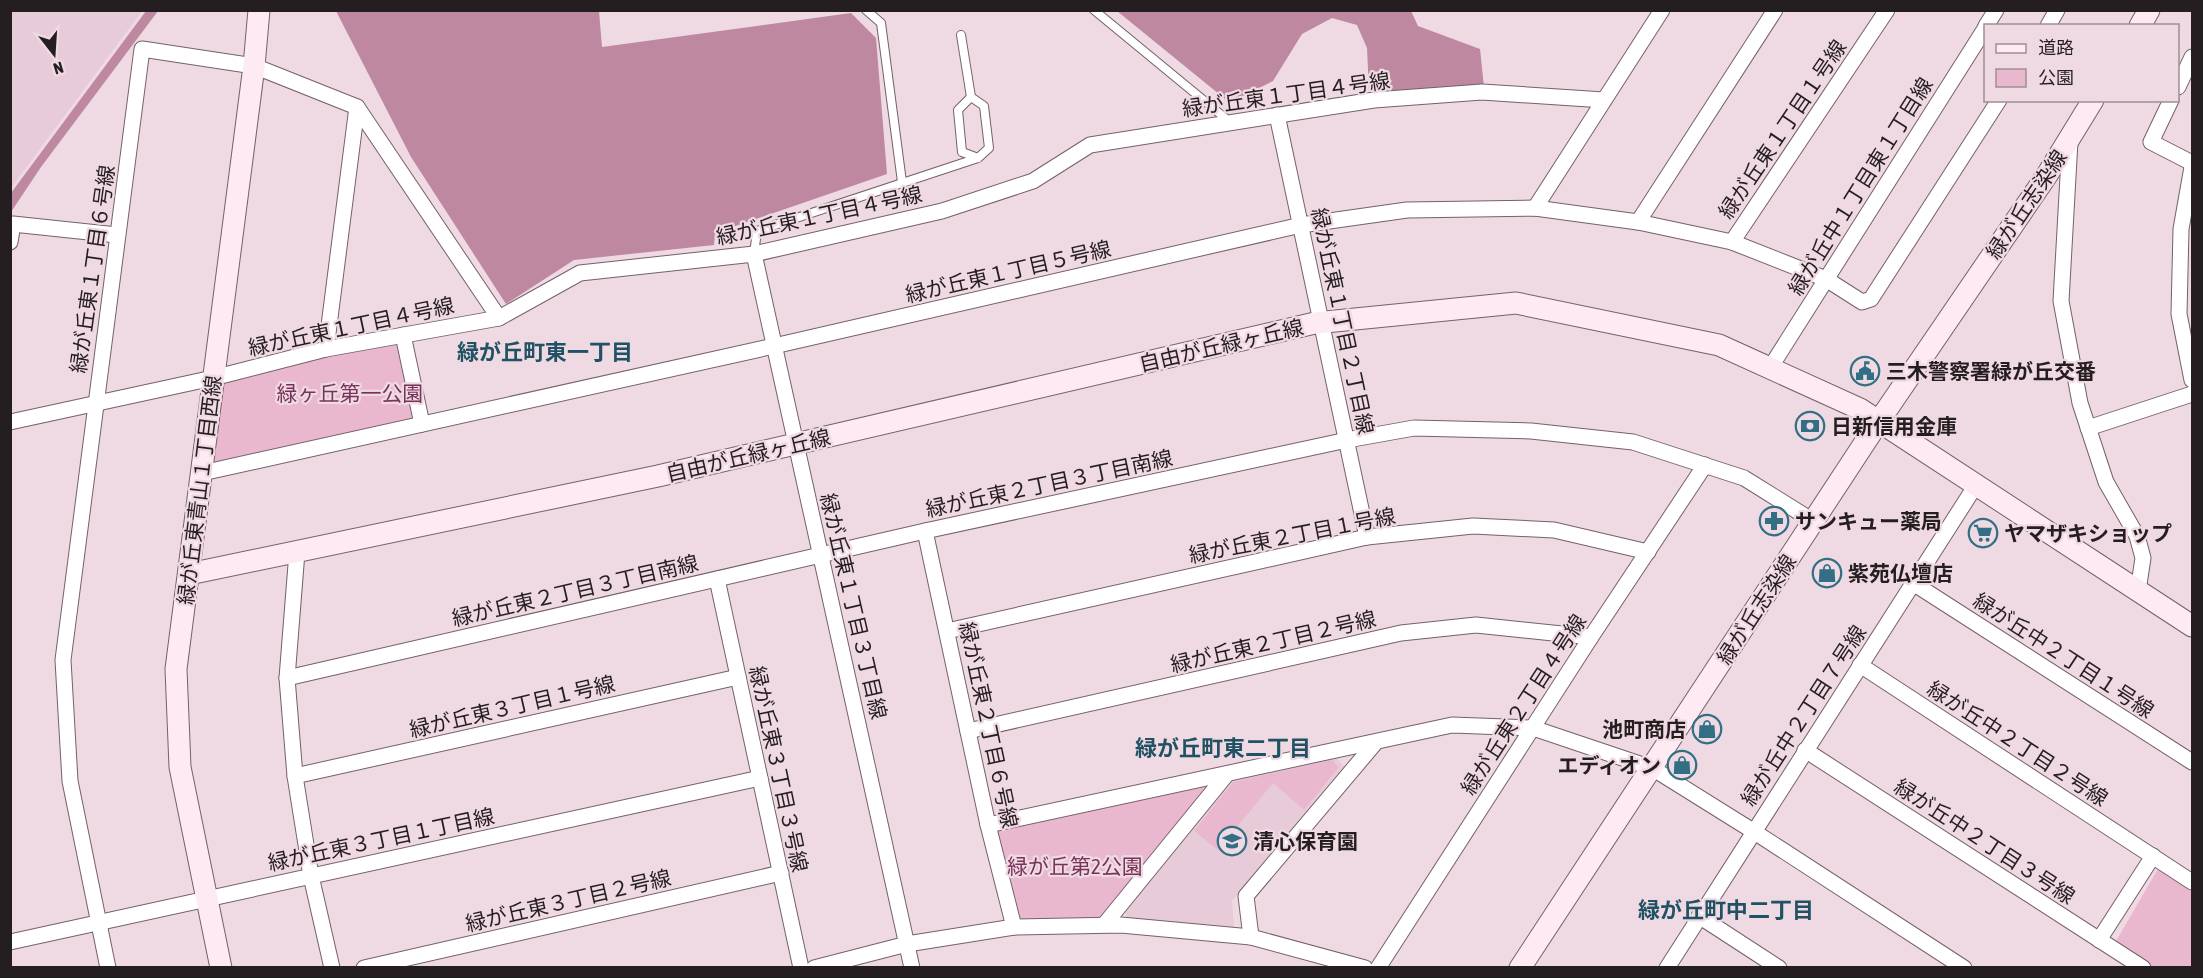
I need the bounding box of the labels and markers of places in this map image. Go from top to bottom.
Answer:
public building icon: 三木警察署緑が丘交番 [1849,355,1881,387]
place label: 三木警察署緑が丘交番 [1886,359,2096,383]
bank icon: 日新信用金庫 [1794,410,1826,442]
place label: 日新信用金庫 [1831,414,1957,438]
pharmacy icon: サンキュー薬局 [1758,505,1790,537]
place label: サンキュー薬局 [1795,509,1942,533]
supermarket icon: ヤマザキショップ [1967,517,1999,549]
place label: ヤマザキショップ [2004,521,2172,545]
shop icon: 紫苑仏壇店 [1811,557,1843,589]
place label: 紫苑仏壇店 [1848,561,1953,585]
shop icon: 池町商店 [1691,713,1723,745]
place label: 池町商店 [1602,717,1686,741]
shop icon: エディオン [1666,749,1698,781]
place label: エディオン [1557,753,1661,777]
school or university icon: 清心保育園 [1216,825,1248,857]
place label: 清心保育園 [1253,829,1358,853]

